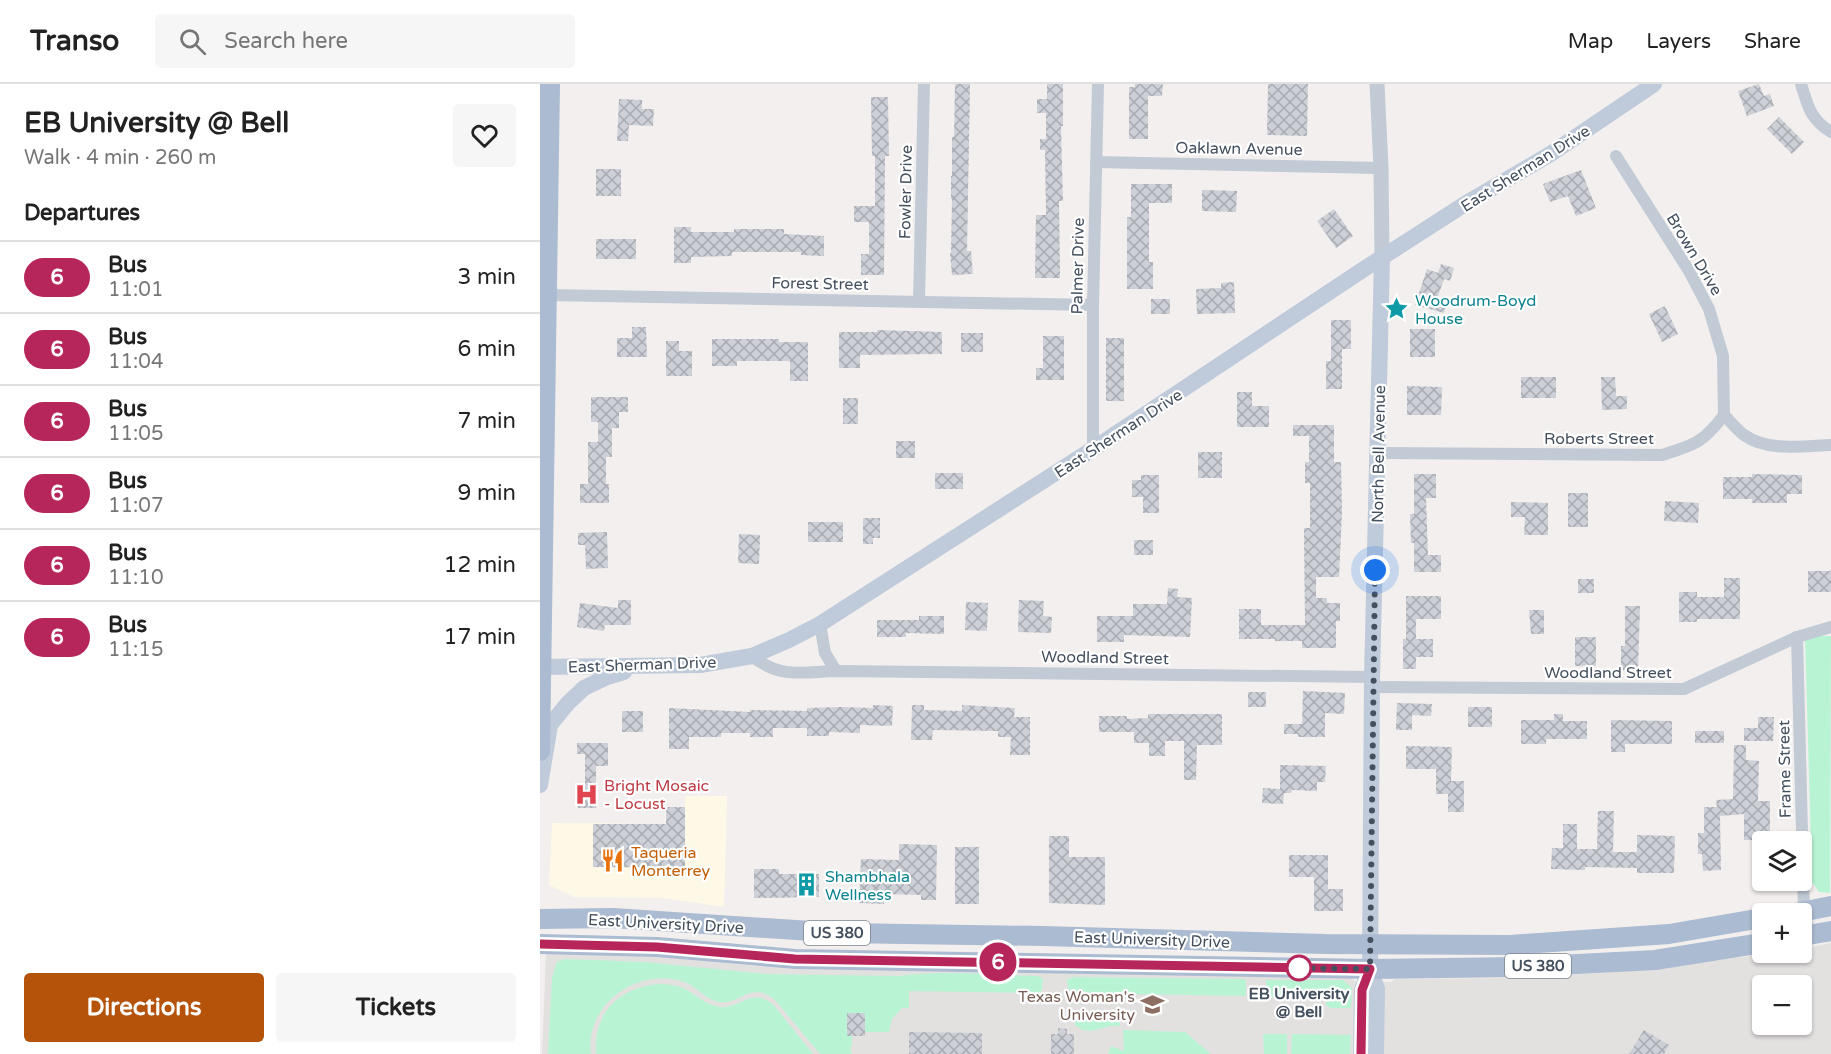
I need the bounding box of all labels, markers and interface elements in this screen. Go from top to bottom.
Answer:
search box [155,14,575,68]
text: Transo [30,24,119,58]
icon: search [176,25,209,58]
text: Search here [224,28,348,54]
text: Map [1568,29,1613,54]
text: Layers [1646,29,1711,54]
text: Share [1744,29,1801,54]
button: heart [453,104,516,167]
text: EB University @ Bell [24,106,289,140]
street label: East Sherman Drive [1457,121,1594,217]
street label: Oaklawn Avenue [1175,138,1303,160]
street label: Fowler Drive [895,145,917,239]
text: Walk · 4 min · 260 m [24,146,216,170]
text: Departures [24,200,140,226]
street label: Brown Drive [1662,210,1727,299]
street label: Palmer Drive [1067,217,1089,315]
text: Bus [108,252,147,278]
text: 3 min [457,264,516,290]
text: 6 [50,265,64,290]
street label: Forest Street [771,273,869,295]
text: 11:01 [108,278,163,302]
place label: Woodrum-Boyd House [1415,291,1536,329]
place icon: Woodrum-Boyd House [1384,296,1410,322]
text: Bus [108,324,147,350]
text: 6 min [457,336,516,362]
text: 6 [50,337,64,362]
text: 11:04 [108,350,163,374]
street label: East Sherman Drive [1051,385,1186,483]
street label: North Bell Avenue [1368,385,1390,523]
text: Bus [108,396,147,422]
text: 7 min [457,408,516,434]
text: 6 [50,409,64,434]
text: 11:05 [108,422,163,446]
street label: Roberts Street [1544,429,1654,449]
text: Bus [108,468,147,494]
text: 9 min [457,480,516,506]
text: 6 [50,481,64,506]
text: 11:07 [108,494,163,518]
text: Bus [108,540,147,566]
text: 12 min [444,552,516,578]
text: 6 [50,553,64,578]
your location [1360,555,1390,585]
text: 11:10 [108,566,163,590]
text: Bus [108,612,147,638]
text: 17 min [444,624,516,650]
text: 6 [50,625,64,650]
text: 11:15 [108,638,163,662]
street label: Woodland Street [1041,647,1169,669]
street label: East Sherman Drive [567,652,717,678]
street label: Woodland Street [1544,663,1672,683]
street label: Frame Street [1774,720,1796,818]
place label: Bright Mosaic - Locust [604,776,709,814]
hospital icon: Bright Mosaic - Locust [573,781,599,807]
map controls [1752,831,1812,1035]
button: layers [1752,831,1812,891]
place label: Taqueria Monterrey [631,843,711,881]
restaurant icon: Taqueria Monterrey [600,848,626,874]
place label: Shambhala Wellness [825,867,910,905]
building icon: Shambhala Wellness [794,872,820,898]
button: + [1752,903,1812,963]
street label: East University Drive [588,910,744,938]
road number: US 380 [804,921,870,945]
street label: East University Drive [1074,927,1230,953]
line badge: 6 [978,942,1018,982]
text: 6 [991,950,1005,975]
road number: US 380 [1505,954,1571,978]
marker: EB University @ Bell [1286,955,1312,981]
button: Directions [24,973,264,1042]
button: Tickets [276,973,516,1042]
button: − [1752,975,1812,1035]
place label: EB University @ Bell [1249,984,1350,1022]
place label: Texas Woman's University [1018,987,1135,1025]
school or university icon: Texas Woman's University [1140,992,1166,1018]

